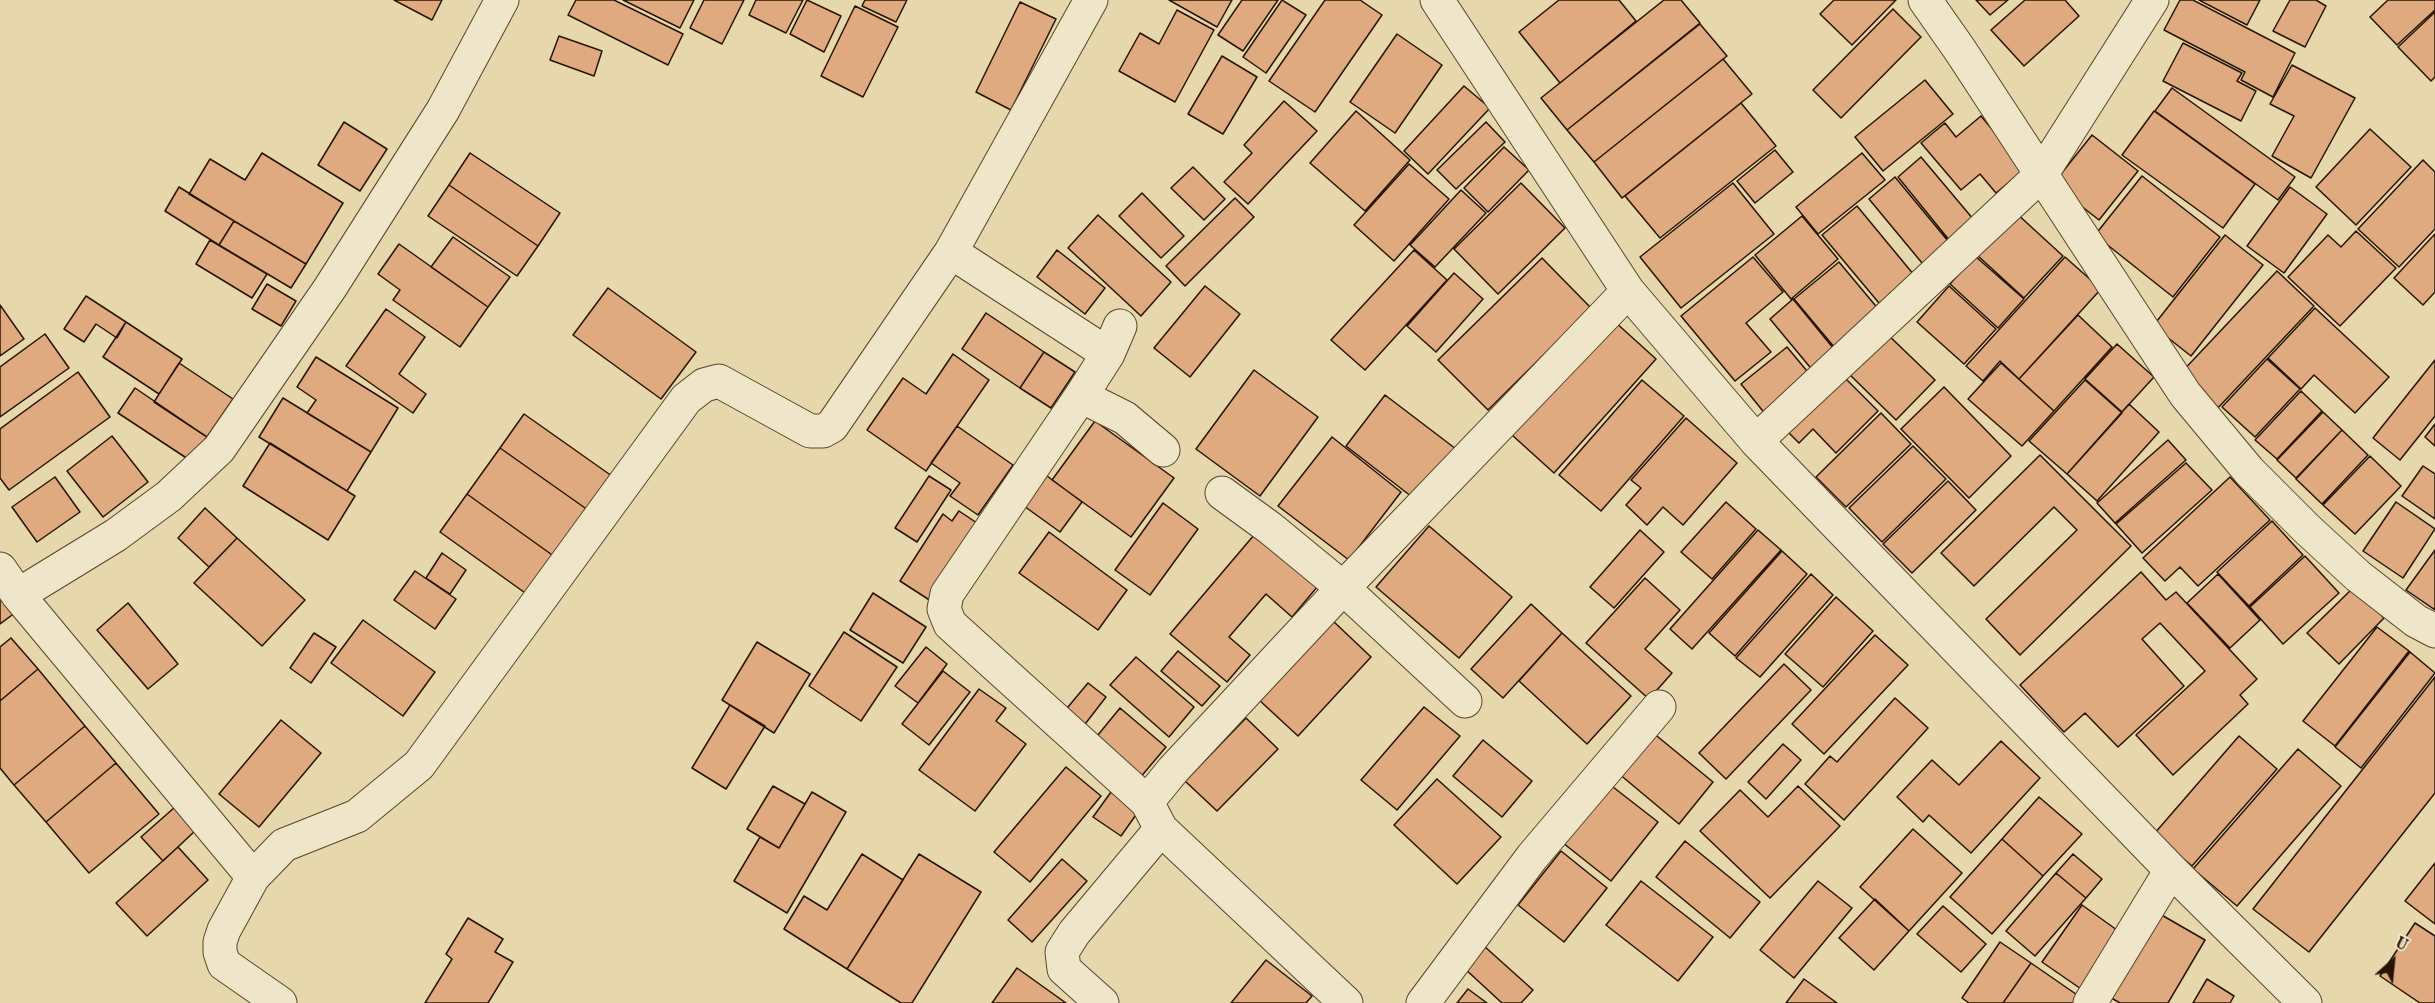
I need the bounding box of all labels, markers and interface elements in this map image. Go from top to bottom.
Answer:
north arrow [2363,931,2423,991]
text: U [2391,933,2411,957]

